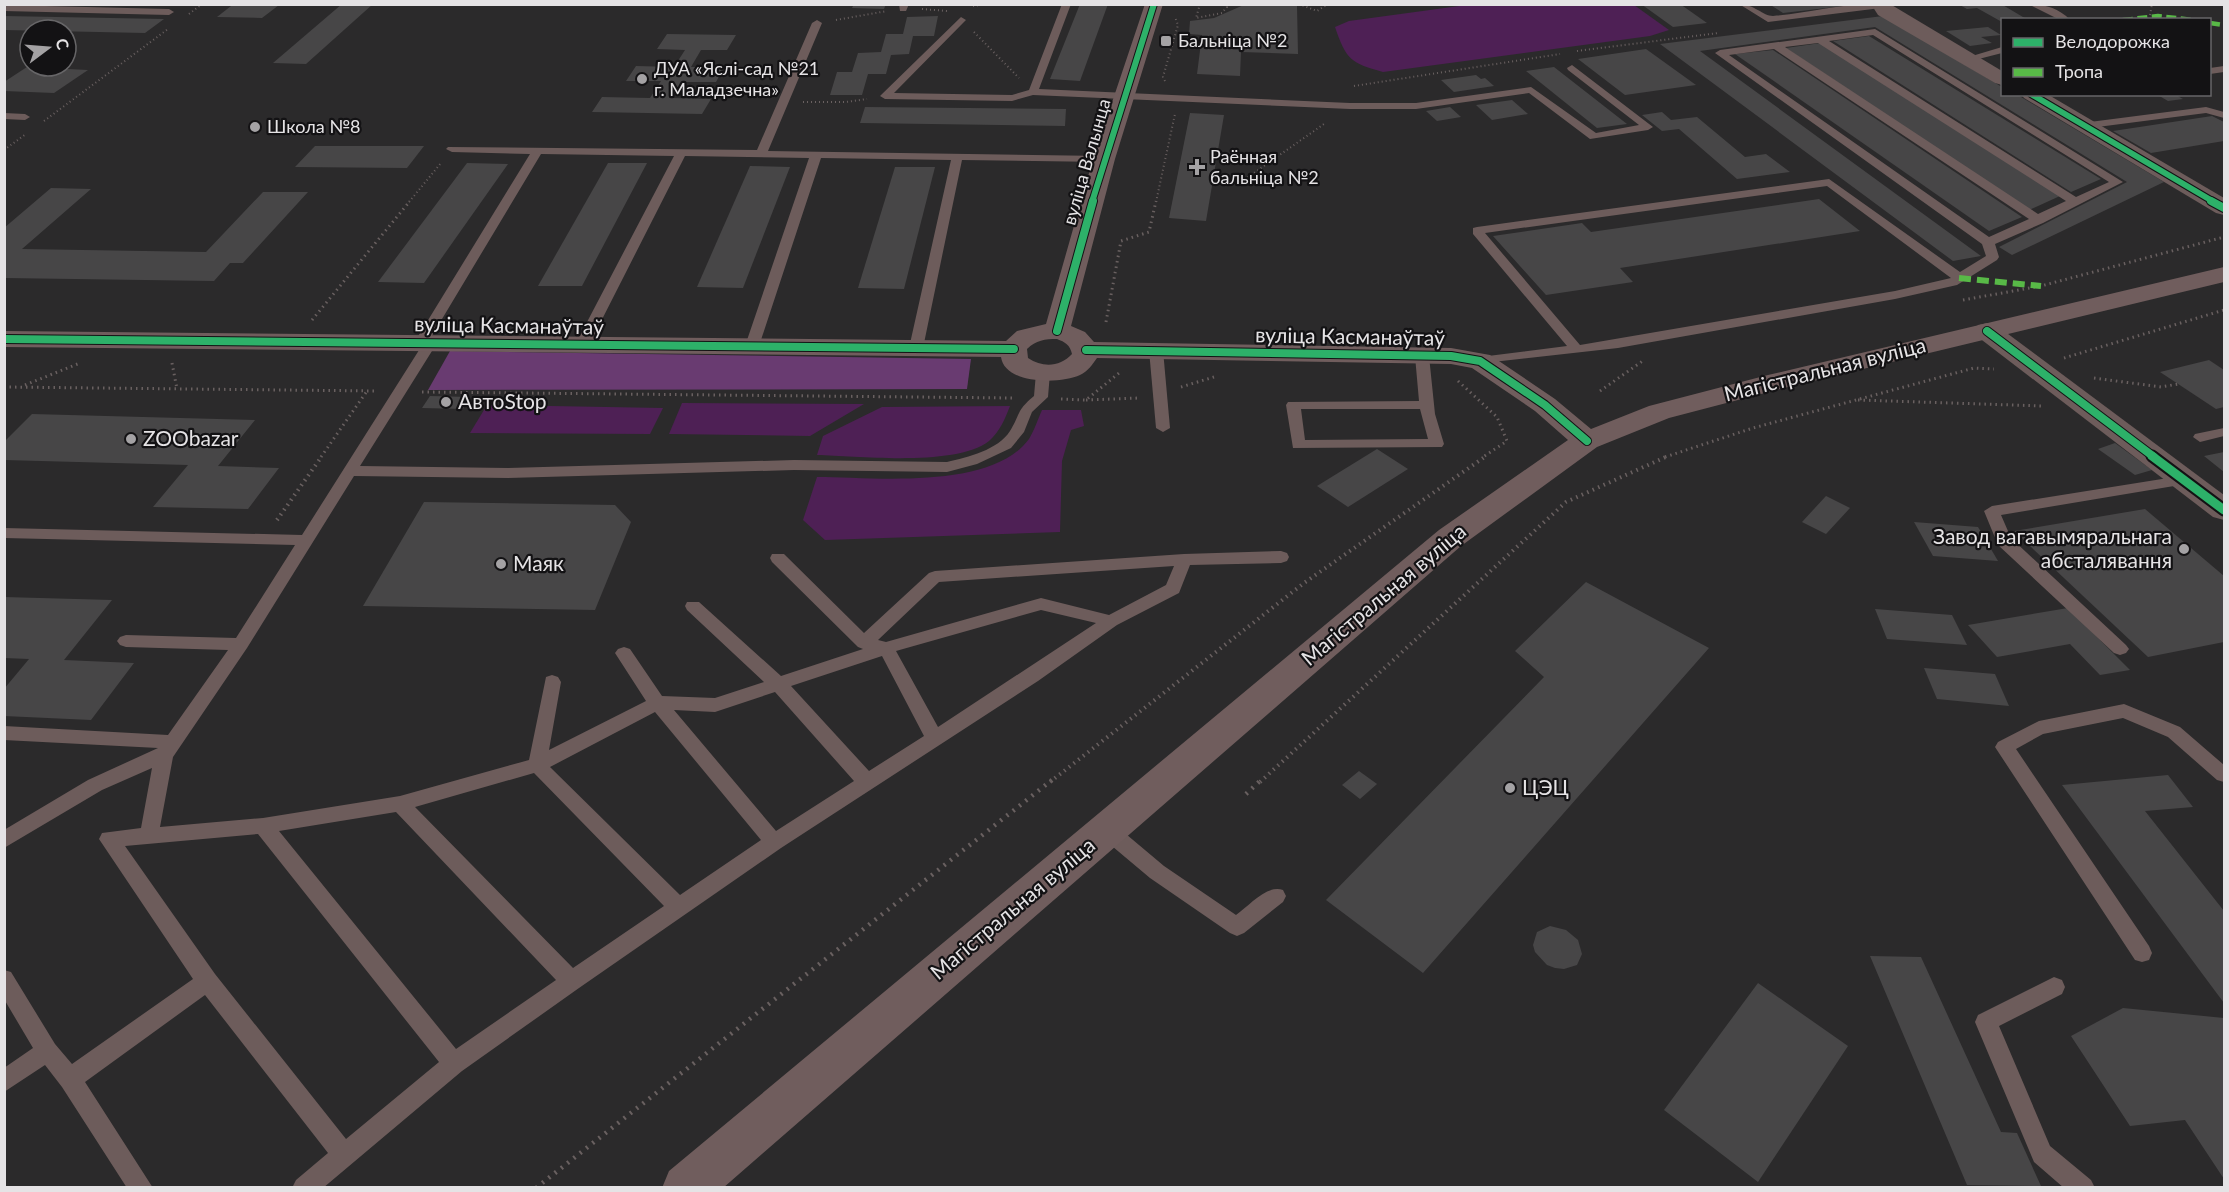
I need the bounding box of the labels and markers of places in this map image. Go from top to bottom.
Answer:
place label: Бальніца №2 [1178,29,1287,51]
marker: Бальніца №2 [1159,34,1173,48]
place label: ДУА «Яслі-сад №21 г. Маладзечна» [654,57,819,100]
marker: ДУА «Яслі-сад №21 г. Маладзечна» [635,72,649,86]
place label: Школа №8 [267,115,361,137]
marker: Школа №8 [248,120,262,134]
place label: Раённая бальніца №2 [1210,145,1319,188]
marker: Раённая бальніца №2 [1188,158,1206,176]
place label: АвтоStop [458,388,547,413]
marker: АвтоStop [439,395,453,409]
place label: ZOObazar [143,425,239,450]
marker: ZOObazar [124,432,138,446]
place label: Завод вагавымяральнага абсталявання [1933,523,2172,572]
marker: Завод вагавымяральнага абсталявання [2177,542,2191,556]
place label: Маяк [513,550,564,575]
marker: Маяк [494,557,508,571]
place label: ЦЭЦ [1522,774,1569,799]
marker: ЦЭЦ [1503,781,1517,795]

